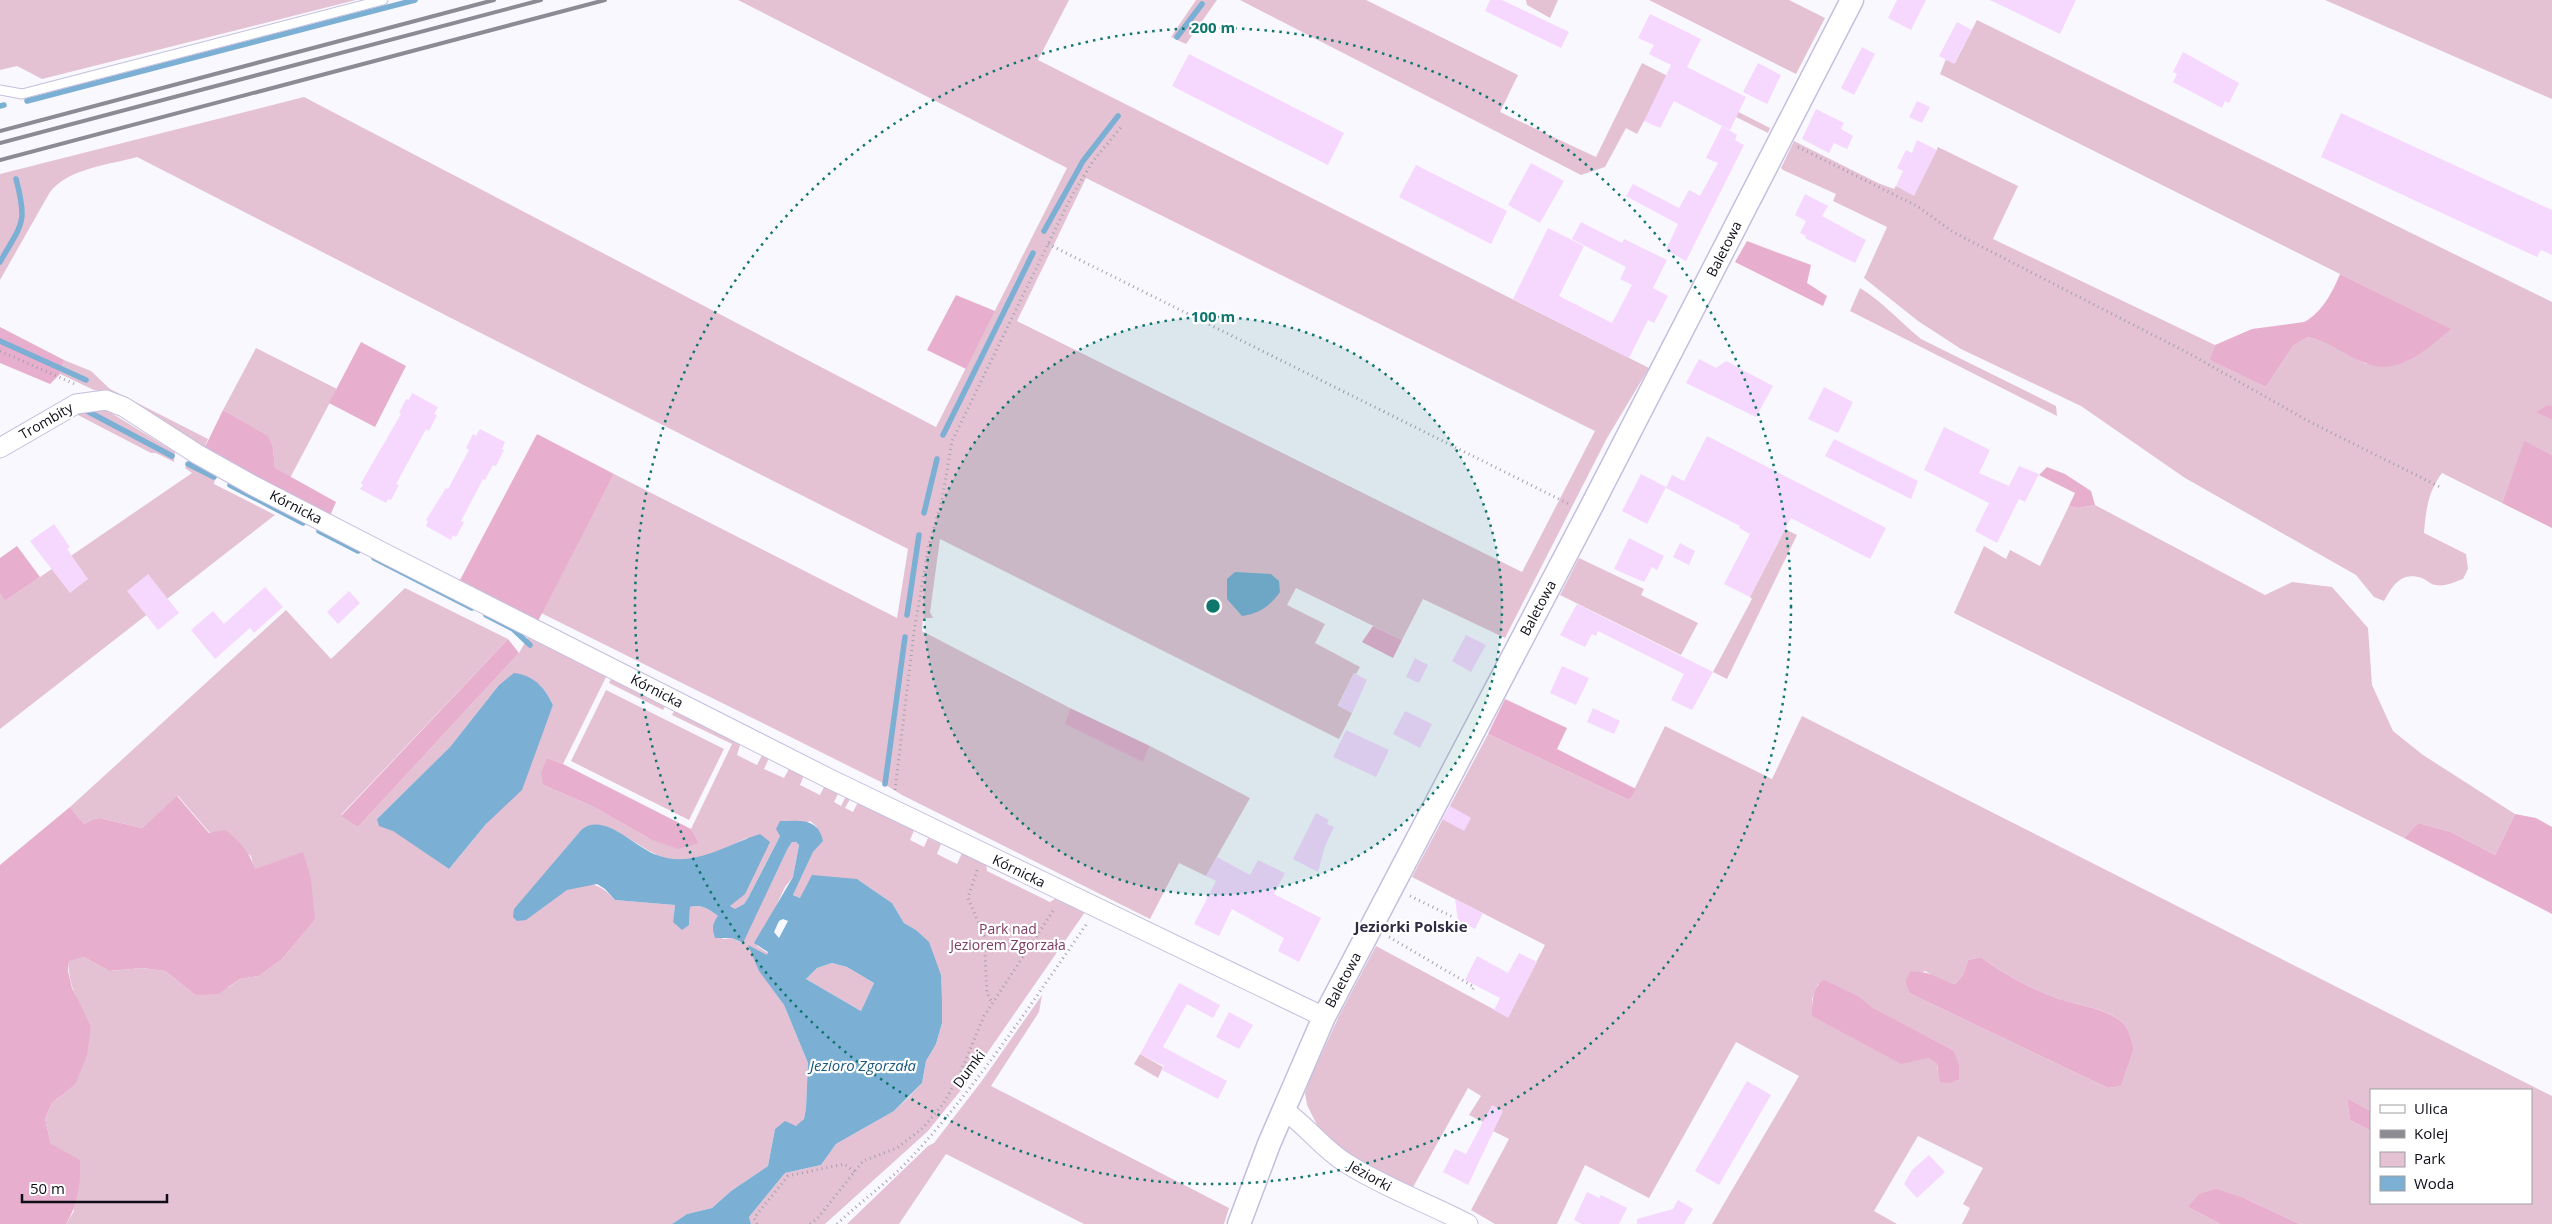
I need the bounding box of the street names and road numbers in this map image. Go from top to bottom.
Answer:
street label: Baletowa [1701,218,1746,280]
street label: Trombity [15,397,77,444]
street label: Kórnicka [267,485,326,528]
street label: Baletowa [1515,577,1560,639]
street label: Kórnicka [628,669,687,712]
street label: Kórnicka [990,850,1049,892]
street label: Baletowa [1320,949,1365,1011]
street label: Dumki [948,1046,989,1091]
street label: Jeziorki [1343,1155,1395,1195]

